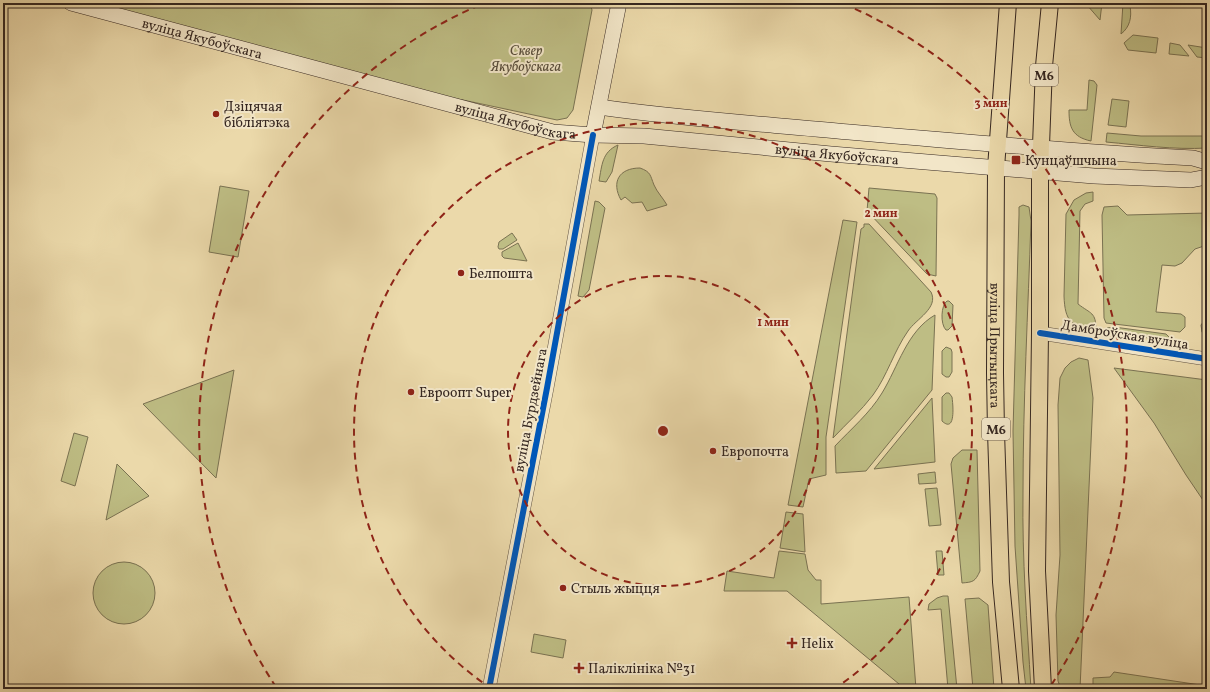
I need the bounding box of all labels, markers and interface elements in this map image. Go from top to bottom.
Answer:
street label: вуліца Якубоўскага [140,14,264,65]
park label: Сквер Якубоўскага [490,42,561,77]
road number: М6 [1030,64,1058,86]
text: 3 мин [974,96,1008,112]
place label: Дзіцячая бібліятэка [224,98,290,133]
street label: вуліца Якубоўскага [453,98,577,145]
marker: Дзіцячая бібліятэка [211,109,221,119]
street label: вуліца Якубоўскага [774,141,900,171]
place label: Кунцаўшчына [1025,152,1117,171]
marker: Кунцаўшчына [1010,154,1022,166]
text: 2 мин [864,206,898,222]
place label: Белпошта [469,265,533,284]
marker: Белпошта [456,268,466,278]
street label: вуліца Прытыцкага [984,283,1004,408]
text: 1 мин [757,315,789,331]
street label: Дамброўская вуліца [1060,316,1190,355]
street label: вуліца Бурдзейнага [510,347,553,474]
place label: Евроопт Super [419,384,512,403]
marker: Евроопт Super [406,387,416,397]
road number: М6 [982,418,1010,440]
centre of rings [656,424,670,438]
place label: Европочта [721,443,789,462]
marker: Европочта [708,446,718,456]
place label: Стыль жыцця [571,580,660,599]
marker: Стыль жыцця [558,583,568,593]
place label: Helix [801,635,834,654]
marker: Helix [786,637,798,649]
place label: Паліклініка №31 [588,660,695,679]
marker: Паліклініка №31 [573,662,585,674]

